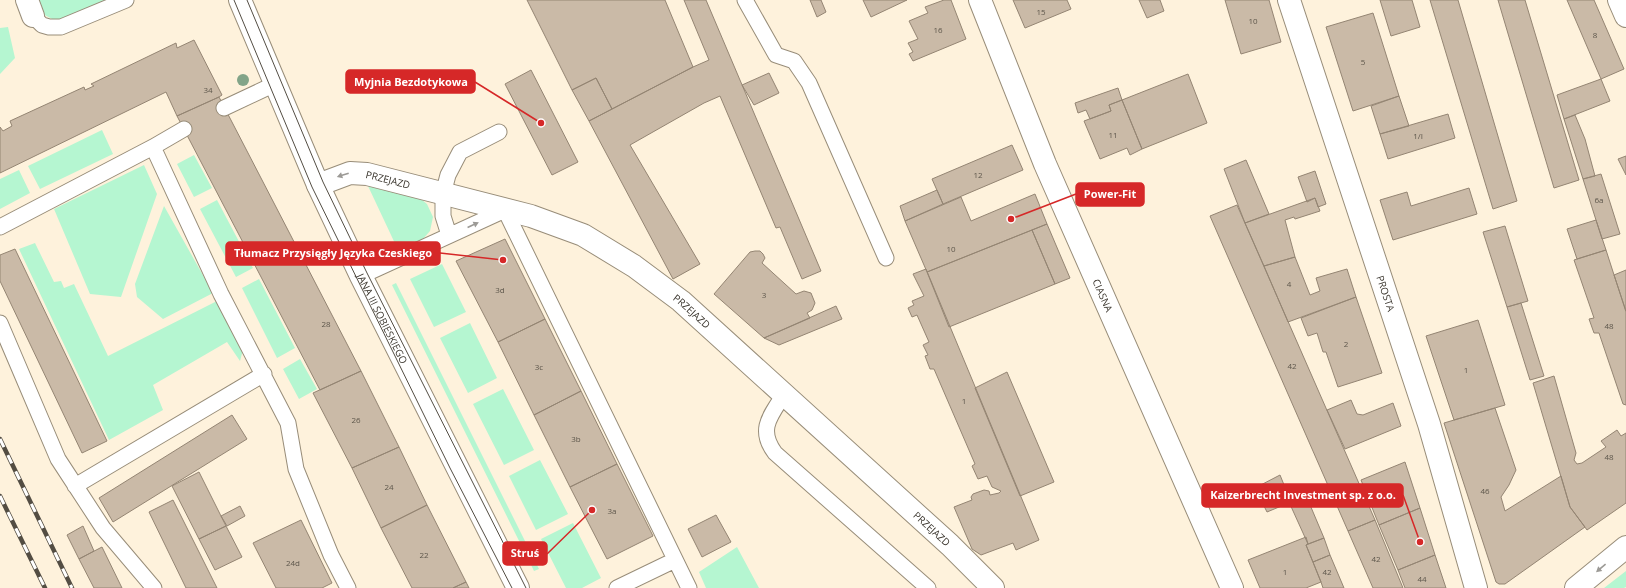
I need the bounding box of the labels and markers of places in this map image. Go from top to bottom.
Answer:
callout: Myjnia Bezdotykowa [346,70,475,93]
callout: Power-Fit [1076,183,1144,206]
callout: Tłumacz Przysięgły Języka Czeskiego [226,242,440,265]
callout: Kaizerbrecht Investment sp. z o.o. [1202,484,1403,507]
callout: Struś [503,542,547,565]

